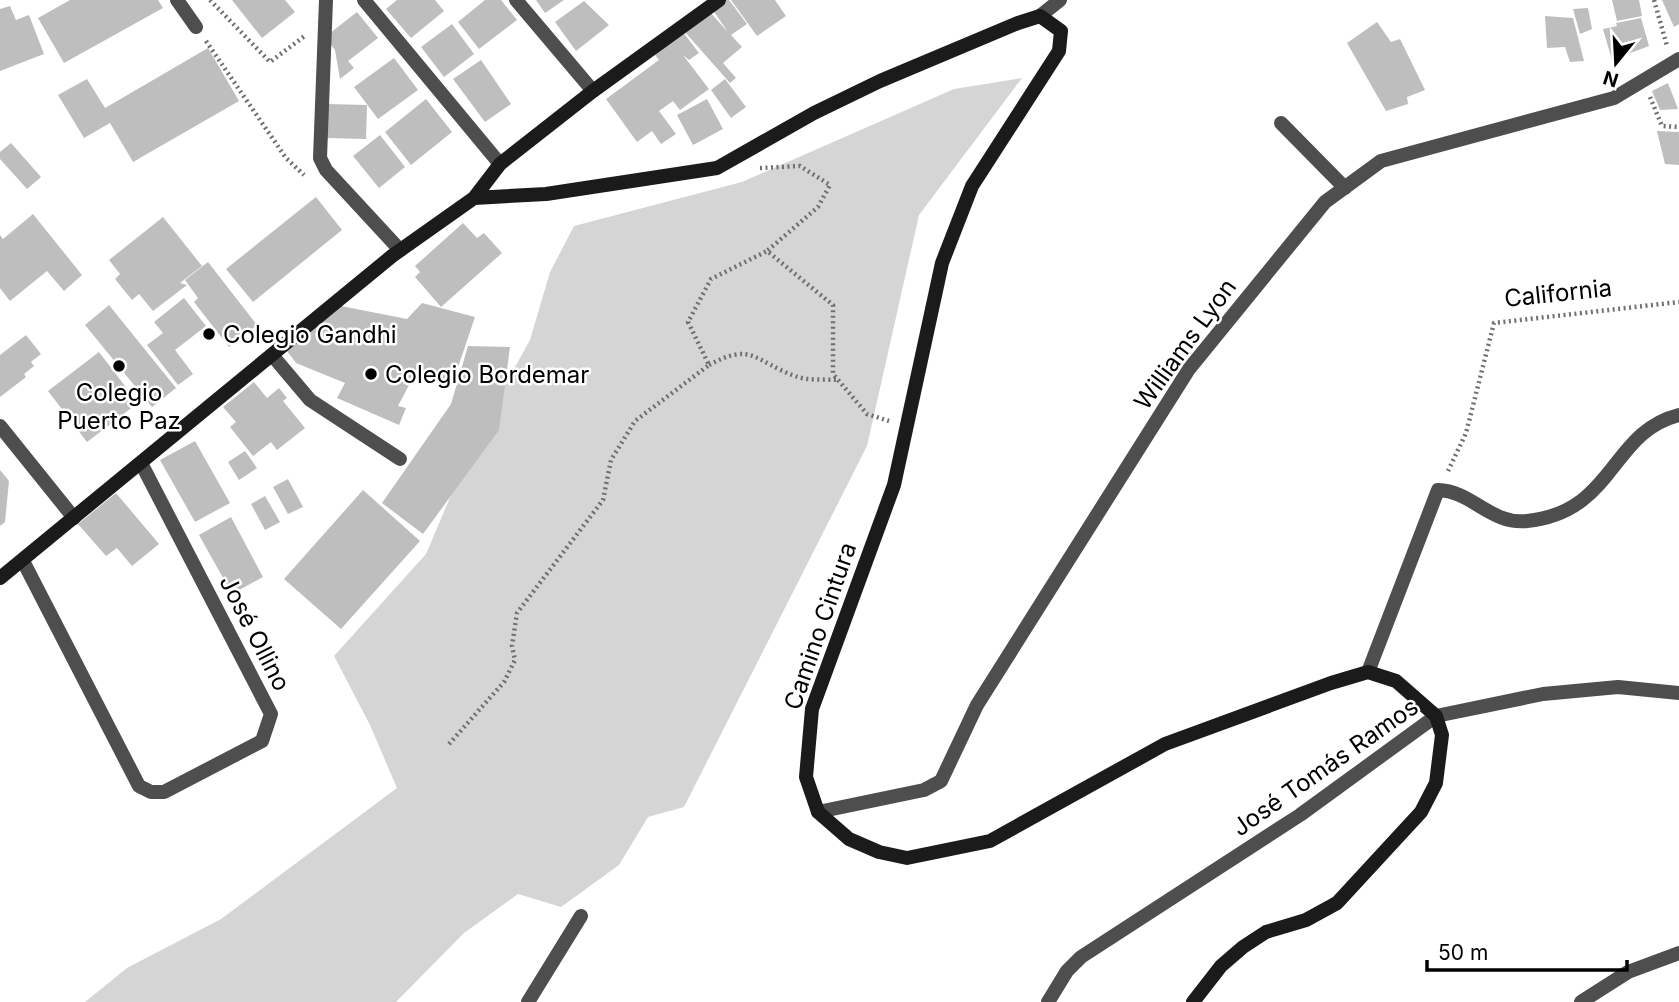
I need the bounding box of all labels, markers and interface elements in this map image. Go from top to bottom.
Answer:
north arrow [1581,28,1651,98]
text: N [1600,66,1621,92]
street label: Williams Lyon [1128,273,1242,415]
street label: California [1503,273,1613,313]
place label: Colegio Gandhi [223,320,397,349]
marker: Colegio Gandhi [201,326,217,342]
marker: Colegio Puerto Paz [111,358,127,374]
place label: Colegio Bordemar [385,360,589,389]
marker: Colegio Bordemar [363,366,379,382]
place label: Colegio Puerto Paz [57,378,181,435]
street label: Camino Cintura [778,538,862,714]
street label: José Ollino [214,570,296,696]
street label: José Tomás Ramos [1226,692,1424,842]
scale bar [1427,928,1626,972]
text: 50 m [1438,940,1488,965]

